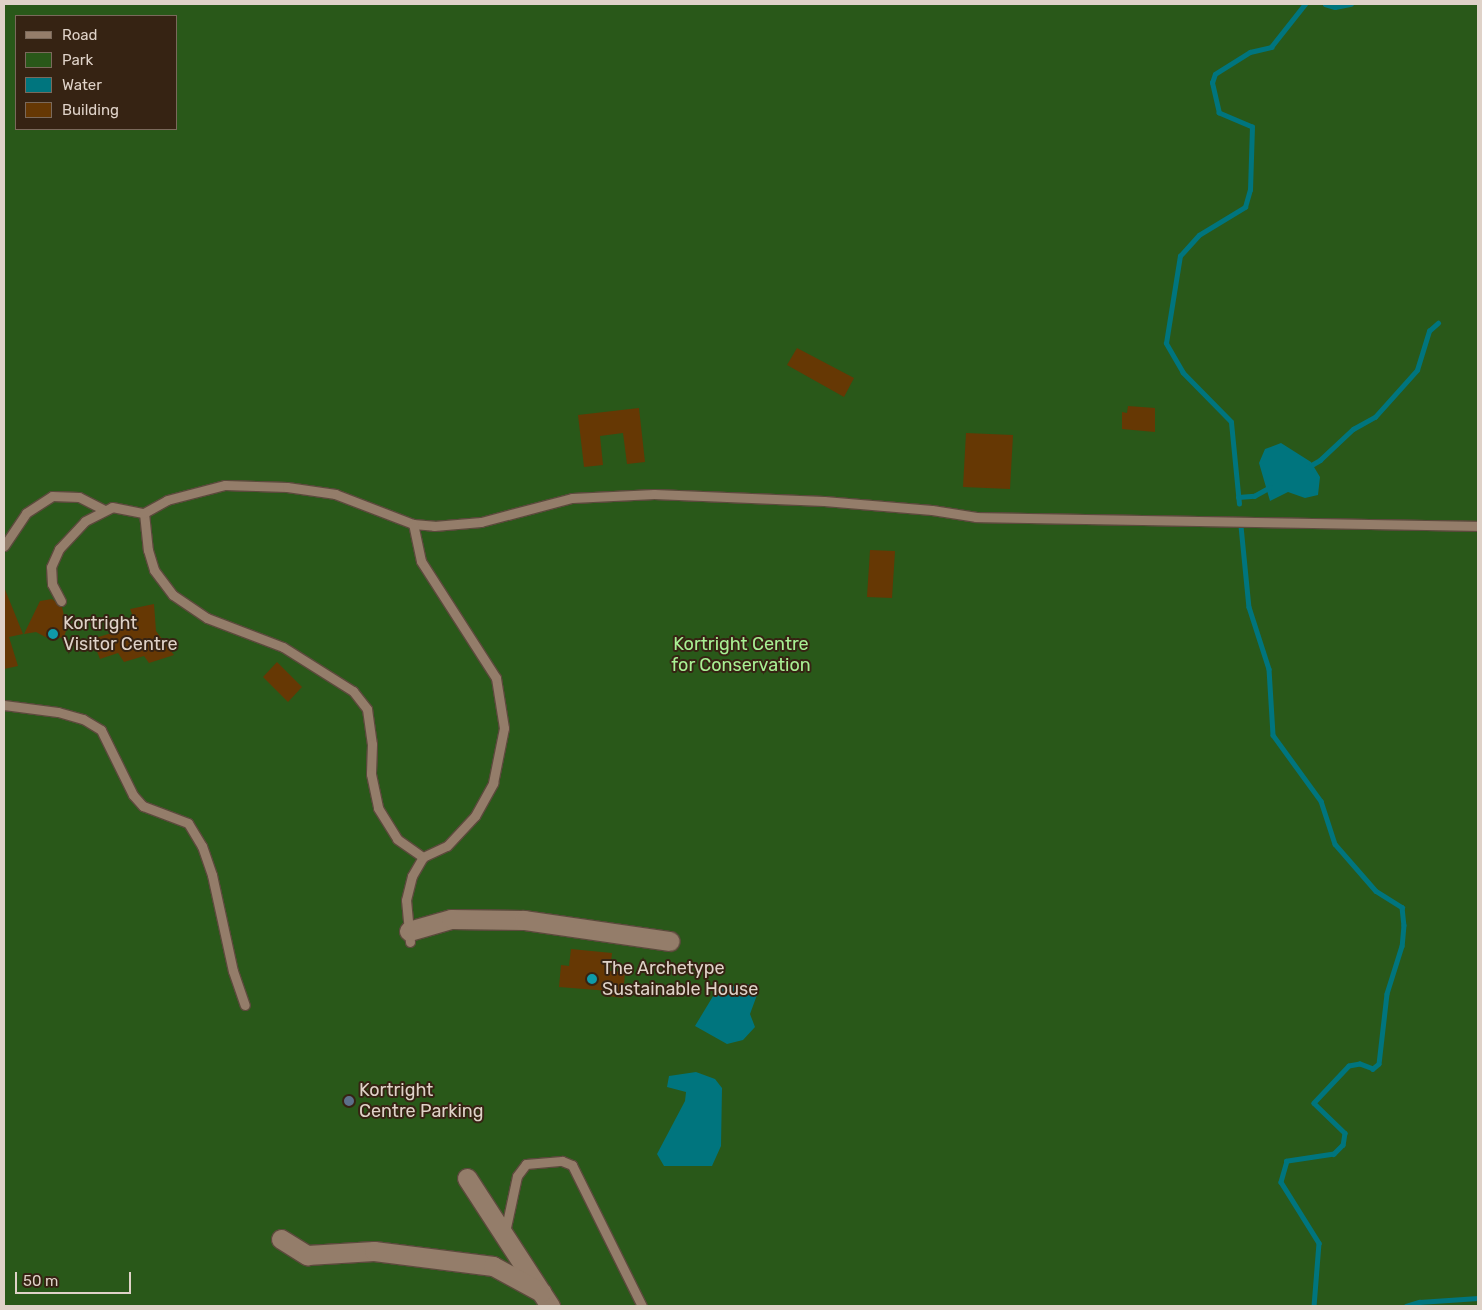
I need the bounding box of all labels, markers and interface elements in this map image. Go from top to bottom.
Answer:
legend [15,15,178,130]
text: Road [62,26,98,44]
text: Park [62,51,93,69]
text: Water [62,76,102,94]
text: Building [62,101,119,119]
place label: Kortright Visitor Centre [63,613,178,656]
marker: Kortright Visitor Centre [47,628,59,640]
park label: Kortright Centre for Conservation [671,634,811,676]
place label: The Archetype Sustainable House [602,958,758,1001]
marker: The Archetype Sustainable House [586,973,598,985]
place label: Kortright Centre Parking [359,1080,483,1122]
marker: Kortright Centre Parking [343,1095,355,1107]
scale bar [18,1262,134,1294]
text: 50 m [23,1272,58,1290]

